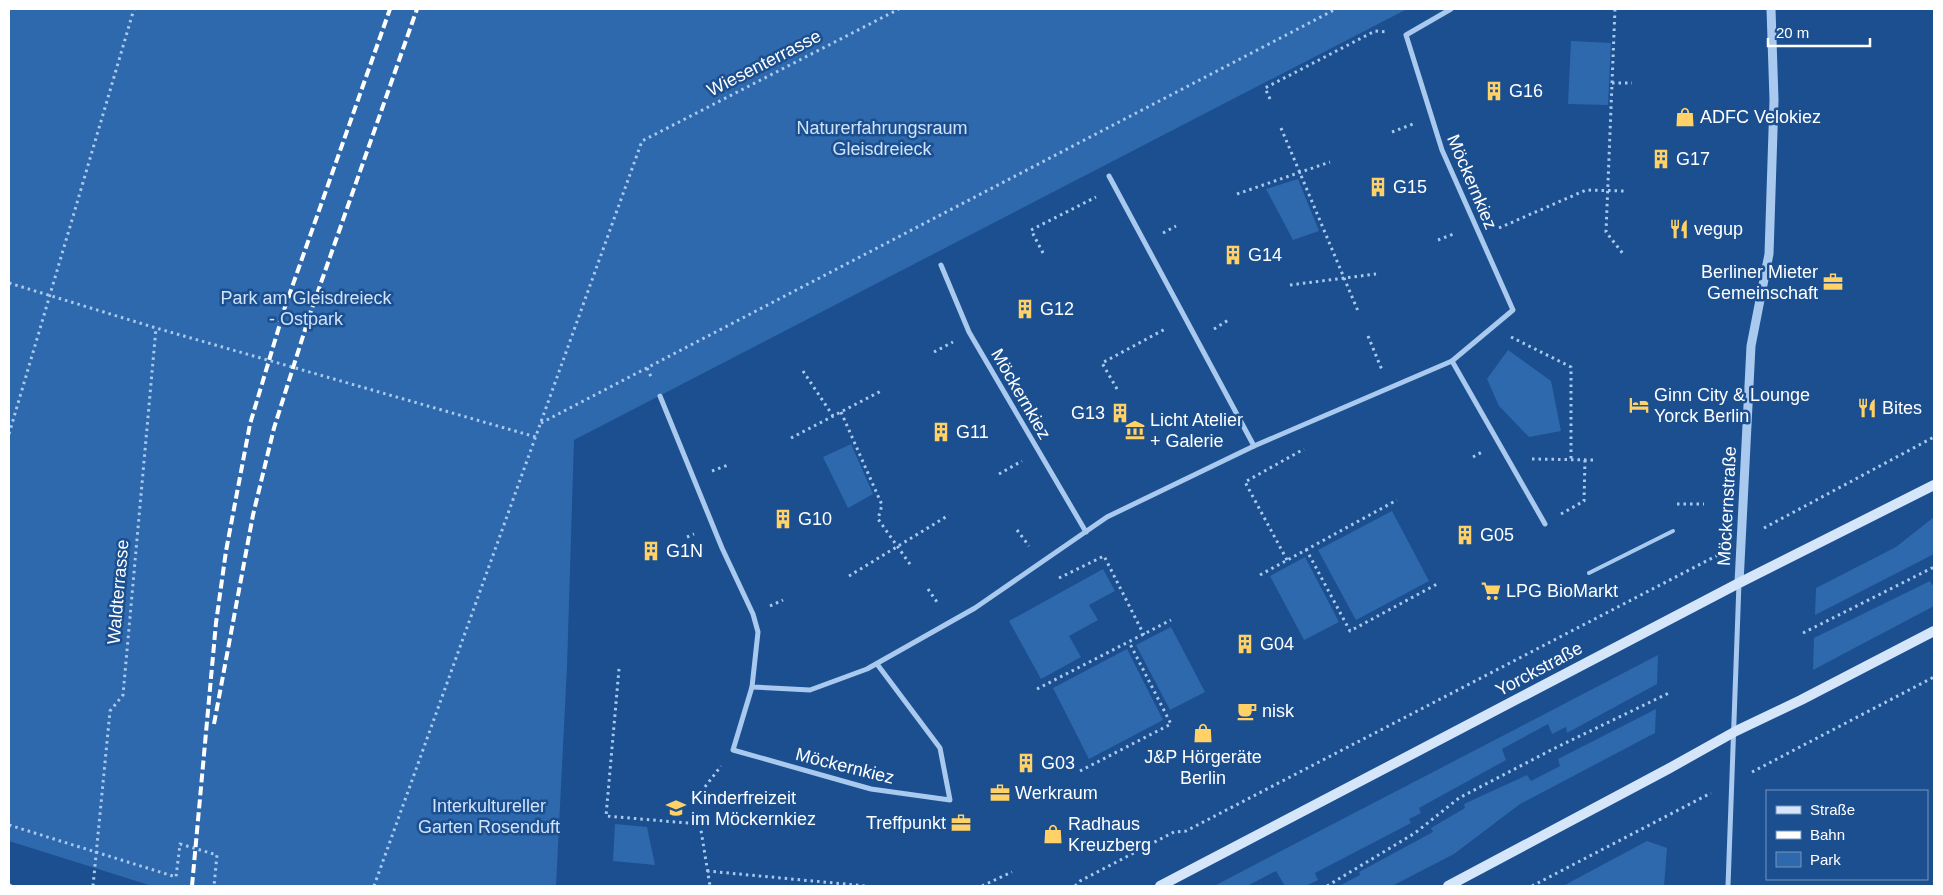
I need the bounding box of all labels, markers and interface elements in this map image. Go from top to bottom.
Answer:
scale bar [1768,15,1870,47]
text: 20 m [1776,24,1809,41]
street label: Wiesenterrasse [704,26,824,100]
building icon: G16 [1483,80,1505,102]
place label: G16 [1509,81,1543,101]
shop icon: ADFC Velokiez [1674,106,1696,128]
place label: ADFC Velokiez [1700,107,1821,127]
park label: Naturerfahrungsraum Gleisdreieck [796,118,968,159]
street label: Möckernkiez [1443,132,1501,232]
building icon: G17 [1650,148,1672,170]
place label: G17 [1676,149,1710,169]
building icon: G15 [1367,176,1389,198]
place label: G15 [1393,177,1427,197]
restaurant icon: vegup [1668,218,1690,240]
place label: vegup [1694,219,1743,239]
building icon: G14 [1222,244,1244,266]
place label: G14 [1248,245,1282,265]
place label: Berliner Mieter Gemeinschaft [1701,262,1818,303]
office icon: Berliner Mieter Gemeinschaft [1822,271,1844,293]
park label: Park am Gleisdreieck - Ostpark [220,288,393,329]
building icon: G12 [1014,298,1036,320]
place label: G12 [1040,299,1074,319]
street label: Möckernkiez [987,345,1055,443]
place label: Ginn City & Lounge Yorck Berlin [1654,385,1810,426]
hotel icon: Ginn City & Lounge Yorck Berlin [1628,394,1650,416]
restaurant icon: Bites [1856,397,1878,419]
place label: Bites [1882,398,1922,418]
building icon: G13 [1109,402,1131,424]
place label: G13 [1071,403,1105,423]
place label: Licht Atelier + Galerie [1150,410,1243,451]
museum icon: Licht Atelier + Galerie [1124,419,1146,441]
building icon: G11 [930,421,952,443]
place label: G11 [956,422,989,442]
street label: Möckernstraße [1714,446,1740,566]
building icon: G10 [772,508,794,530]
place label: G10 [798,509,832,529]
building icon: G05 [1454,524,1476,546]
place label: G05 [1480,525,1514,545]
street label: Waldterrasse [103,539,133,645]
building icon: G1N [640,540,662,562]
place label: G1N [666,541,703,561]
supermarket icon: LPG BioMarkt [1480,580,1502,602]
place label: LPG BioMarkt [1506,581,1618,601]
building icon: G04 [1234,633,1256,655]
place label: G04 [1260,634,1294,654]
street label: Yorckstraße [1492,638,1586,700]
cafe icon: nisk [1236,700,1258,722]
place label: nisk [1262,701,1295,721]
shop icon: J&P Hörgeräte Berlin [1192,722,1214,744]
street label: Möckernkiez [794,744,896,788]
place label: J&P Hörgeräte Berlin [1144,747,1262,788]
building icon: G03 [1015,752,1037,774]
place label: G03 [1041,753,1075,773]
office icon: Werkraum [989,782,1011,804]
place label: Werkraum [1015,783,1098,803]
place label: Kinderfreizeit im Möckernkiez [691,788,816,829]
legend [1766,790,1928,880]
park label: Interkultureller Garten Rosenduft [418,796,560,837]
school or university icon: Kinderfreizeit im Möckernkiez [665,797,687,819]
text: Straße [1810,801,1855,818]
office icon: Treffpunkt [950,812,972,834]
place label: Treffpunkt [866,813,946,833]
place label: Radhaus Kreuzberg [1068,814,1151,855]
shop icon: Radhaus Kreuzberg [1042,823,1064,845]
text: Bahn [1810,826,1845,843]
text: Park [1810,851,1841,868]

